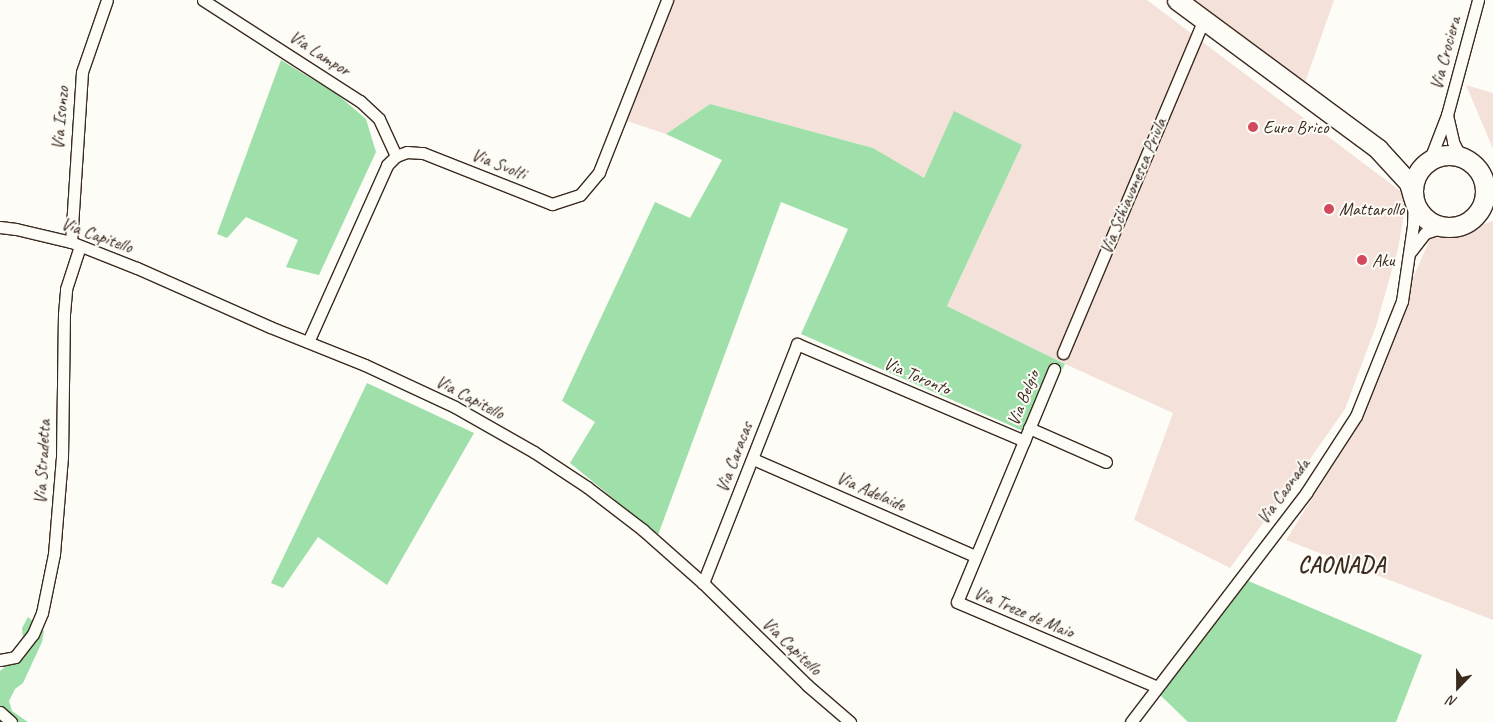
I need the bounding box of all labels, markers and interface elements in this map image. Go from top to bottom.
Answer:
street label: Via Crociera [1425,14,1465,92]
street label: Via Lampor [285,25,355,81]
street label: Via Isonzo [46,85,74,151]
street label: Via Schiavonesca Priula [1095,116,1171,256]
place label: Euro Brico [1263,116,1328,138]
marker: Euro Brico [1247,121,1259,133]
street label: Via Svolti [469,143,529,185]
place label: Mattarollo [1339,198,1404,220]
marker: Mattarollo [1323,203,1335,215]
street label: Via Capitello [58,212,136,258]
place label: Aku [1372,249,1394,271]
marker: Aku [1356,254,1368,266]
street label: Via Toronto [881,352,953,400]
street label: Via Belgio [1002,367,1044,429]
street label: Via Capitello [432,370,508,424]
street label: Via Stradetta [29,419,55,505]
street label: Via Caracas [711,419,757,495]
street label: Via Caonada [1252,454,1314,528]
street label: Via Adelaide [834,466,908,516]
district label: CAONADA [1298,553,1386,579]
street label: Via Treze de Maio [971,581,1077,643]
street label: Via Capitello [758,612,826,680]
north arrow [1433,662,1483,712]
text: N [1445,692,1459,711]

